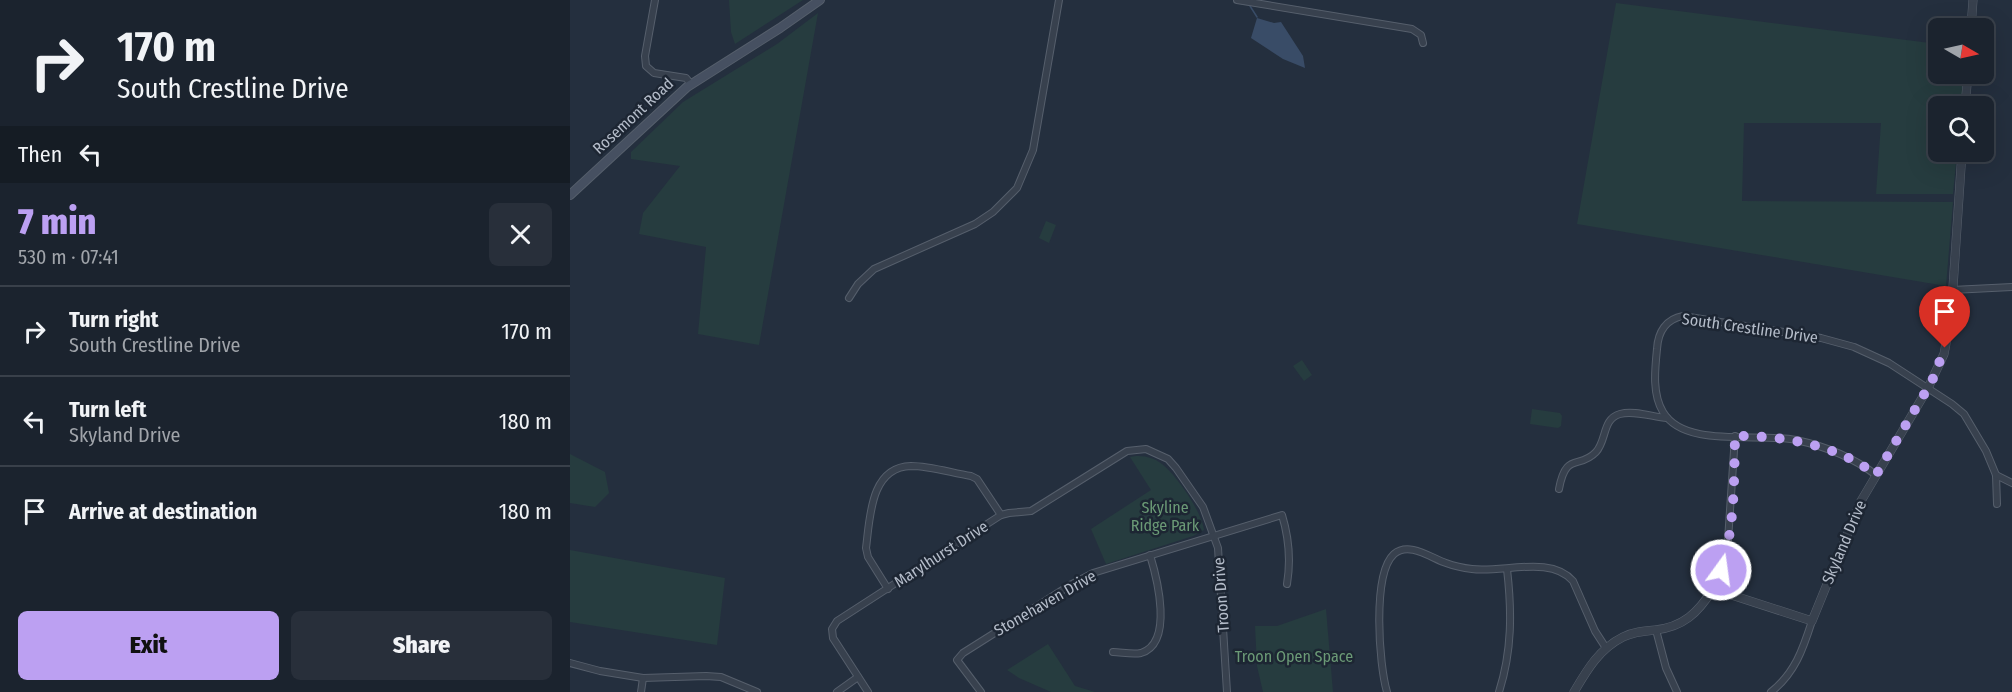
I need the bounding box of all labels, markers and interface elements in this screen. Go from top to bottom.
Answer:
north arrow [1928,18,1994,84]
map controls [1928,18,1994,162]
text: 170 m [117,22,216,72]
icon: right [18,24,96,102]
text: South Crestline Drive [117,73,349,105]
street label: Rosemont Road [589,74,677,158]
button: search [1928,96,1994,162]
icon: left [74,138,107,171]
text: Then [18,141,62,168]
text: 7 min [18,200,96,244]
button: close [489,203,552,266]
text: 530 m · 07:41 [18,245,119,269]
pin [1919,286,1970,348]
icon: arrive [1928,295,1961,328]
text: Turn right [69,306,158,333]
street label: South Crestline Drive [1681,309,1819,347]
icon: right [18,315,51,348]
text: 170 m [501,318,552,345]
text: South Crestline Drive [69,333,241,357]
text: Turn left [69,396,147,423]
icon: left [18,405,51,438]
text: 180 m [499,408,552,435]
text: Skyland Drive [69,423,180,447]
icon: arrive [18,495,51,528]
street label: Skyland Drive [1818,497,1870,587]
text: Arrive at destination [69,498,257,525]
text: 180 m [499,498,552,525]
park label: Skyline Ridge Park [1131,498,1200,535]
street label: Marylhurst Drive [891,517,992,591]
position arrow [1689,538,1753,602]
street label: Troon Drive [1209,557,1233,633]
street label: Stonehaven Drive [991,566,1100,640]
button: Exit [18,611,279,680]
button: Share [291,611,552,680]
park label: Troon Open Space [1235,647,1353,666]

